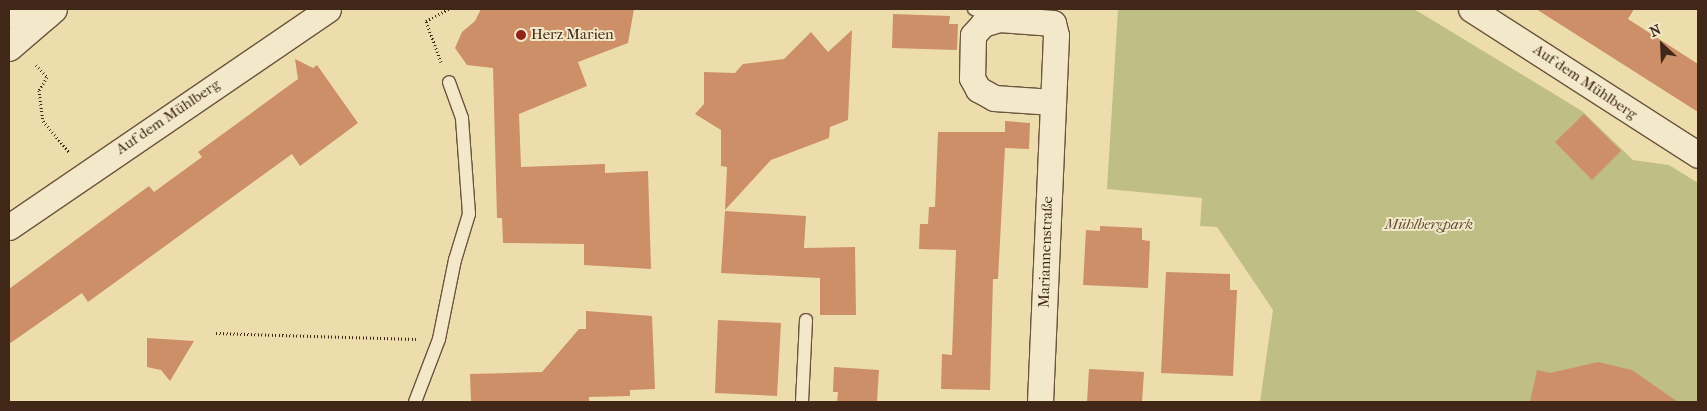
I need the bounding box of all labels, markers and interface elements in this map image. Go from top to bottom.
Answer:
north arrow [1637,20,1687,70]
text: N [1647,21,1664,41]
place label: Herz Marien [531,26,614,44]
marker: Herz Marien [515,29,527,41]
street label: Auf dem Mühlberg [1530,41,1640,123]
street label: Auf dem Mühlberg [113,76,223,158]
street label: Mariannenstraße [1035,196,1057,308]
park label: Mühlbergpark [1385,216,1473,234]

